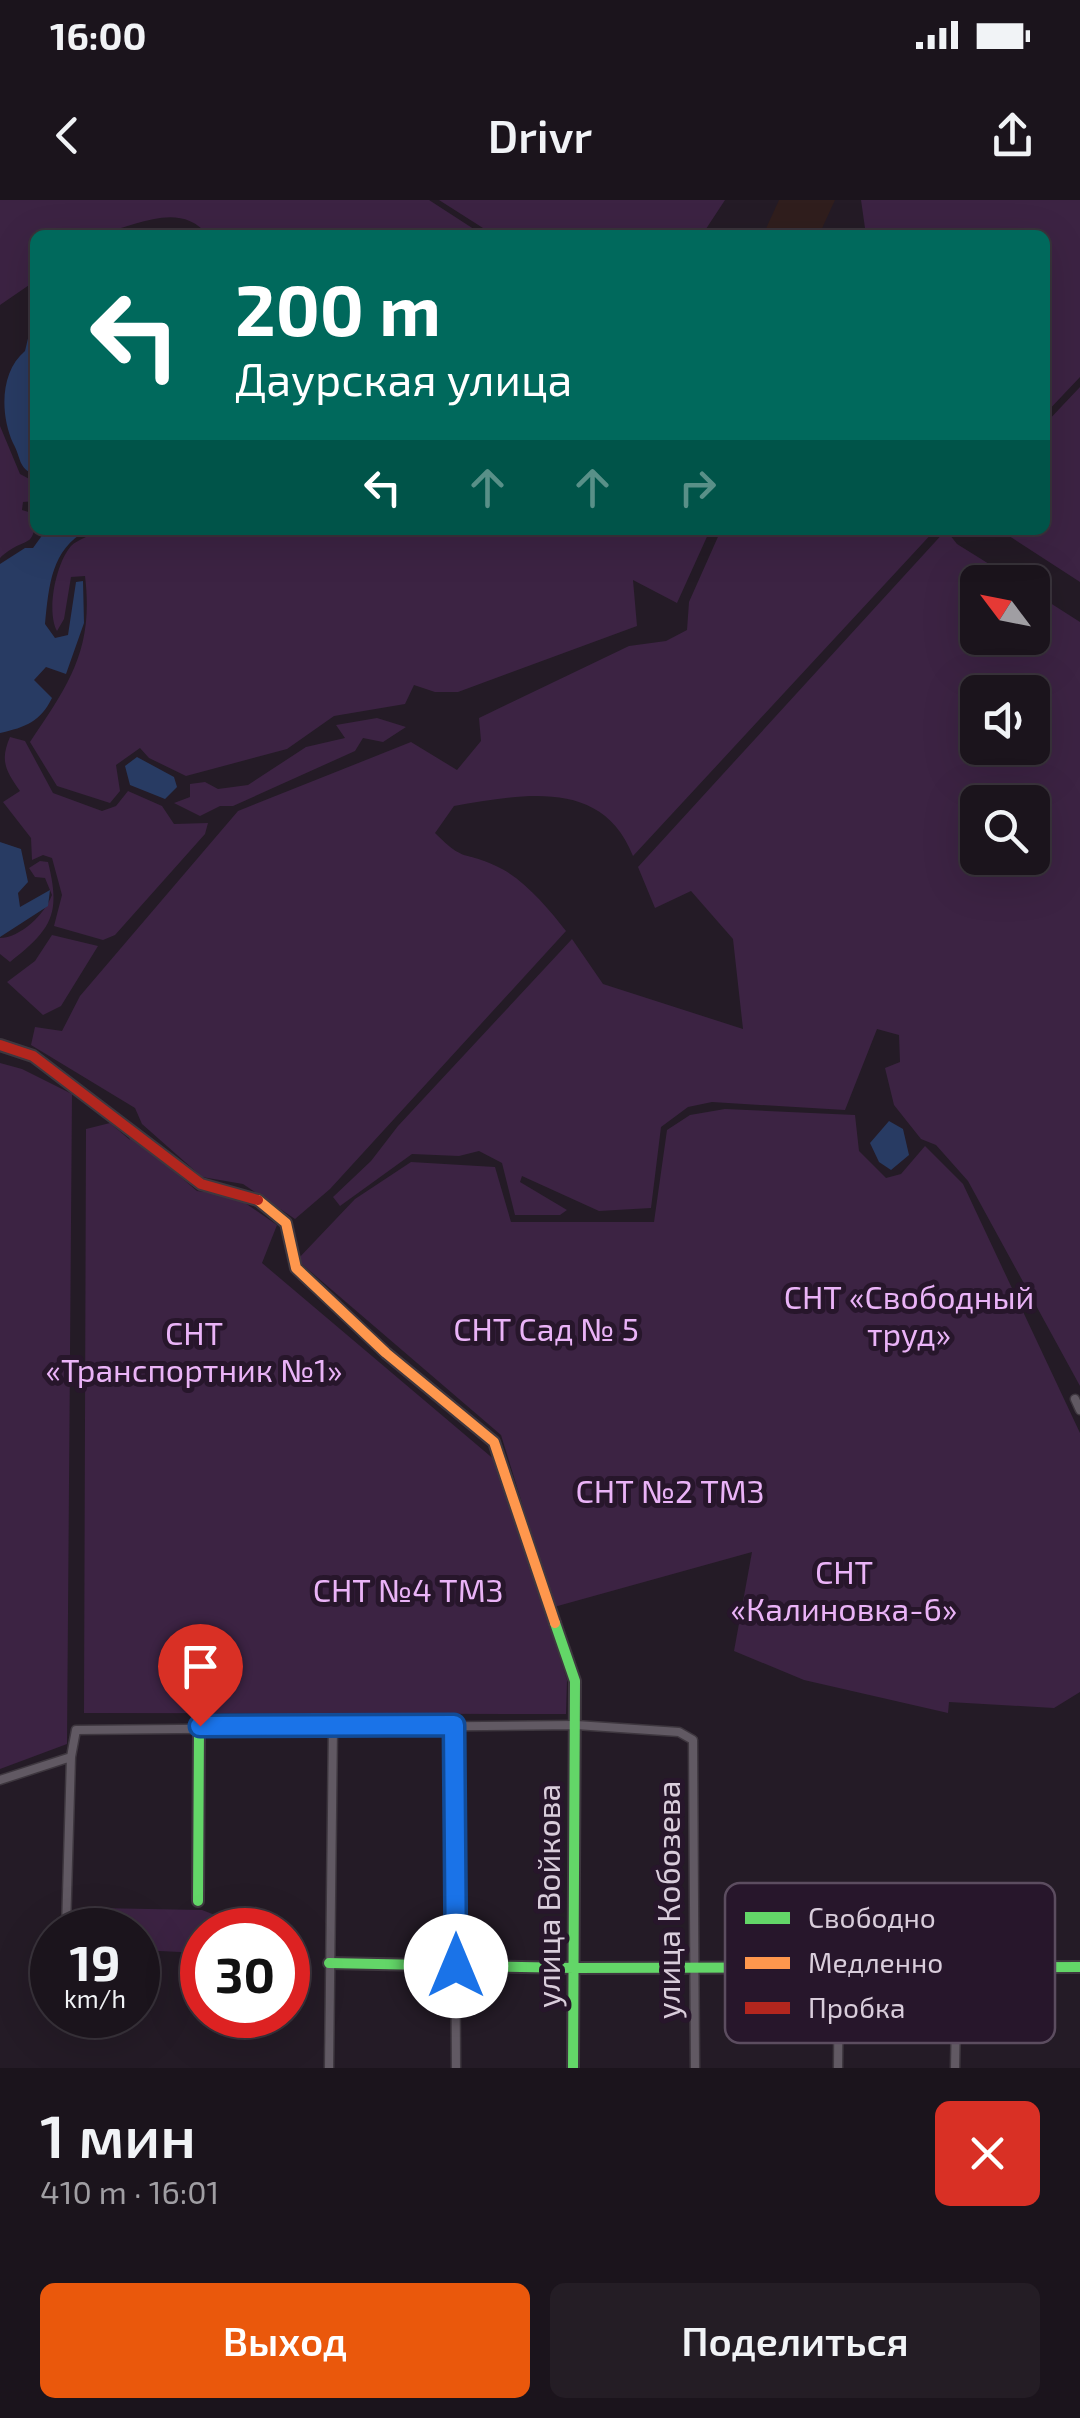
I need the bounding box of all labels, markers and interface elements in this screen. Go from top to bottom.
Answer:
text: 16:00 [50,12,147,58]
icon: back [40,108,95,163]
text: Drivr [488,108,592,162]
icon: share [985,108,1040,163]
text: 200 m [235,266,441,350]
icon: left [70,270,200,400]
text: Даурская улица [235,351,572,405]
icon: left [355,460,410,515]
icon: ahead [460,460,515,515]
icon: ahead [565,460,620,515]
icon: right [670,460,725,515]
north arrow [960,565,1050,655]
map controls [960,565,1050,875]
button: sound [960,675,1050,765]
button: search [960,785,1050,875]
park label: СНТ «Свободный труд» [784,1277,1034,1353]
park label: СНТ Сад № 5 [453,1309,639,1347]
park label: СНТ «Транспортник №1» [45,1313,343,1388]
park label: СНТ №2 ТМЗ [576,1471,764,1509]
park label: СНТ «Калиновка-6» [731,1552,957,1627]
park label: СНТ №4 ТМЗ [313,1570,503,1608]
pin [158,1624,243,1727]
icon: arrive [173,1639,228,1694]
street label: улица Кобозева [648,1781,687,2019]
street label: улица Войкова [528,1784,567,2008]
legend [725,1883,1055,2043]
text: Свободно [808,1900,936,1934]
speed limit sign: 30 [180,1908,310,2038]
position arrow [404,1914,508,2018]
text: 19 [69,1931,121,1991]
text: Медленно [808,1945,943,1979]
text: km/h [64,1983,126,2013]
text: Пробка [808,1990,906,2024]
text: 1 мин [40,2098,196,2170]
button: close [935,2101,1040,2206]
text: 410 m · 16:01 [40,2172,219,2210]
button: Выход [40,2283,530,2398]
button: Поделиться [550,2283,1040,2398]

